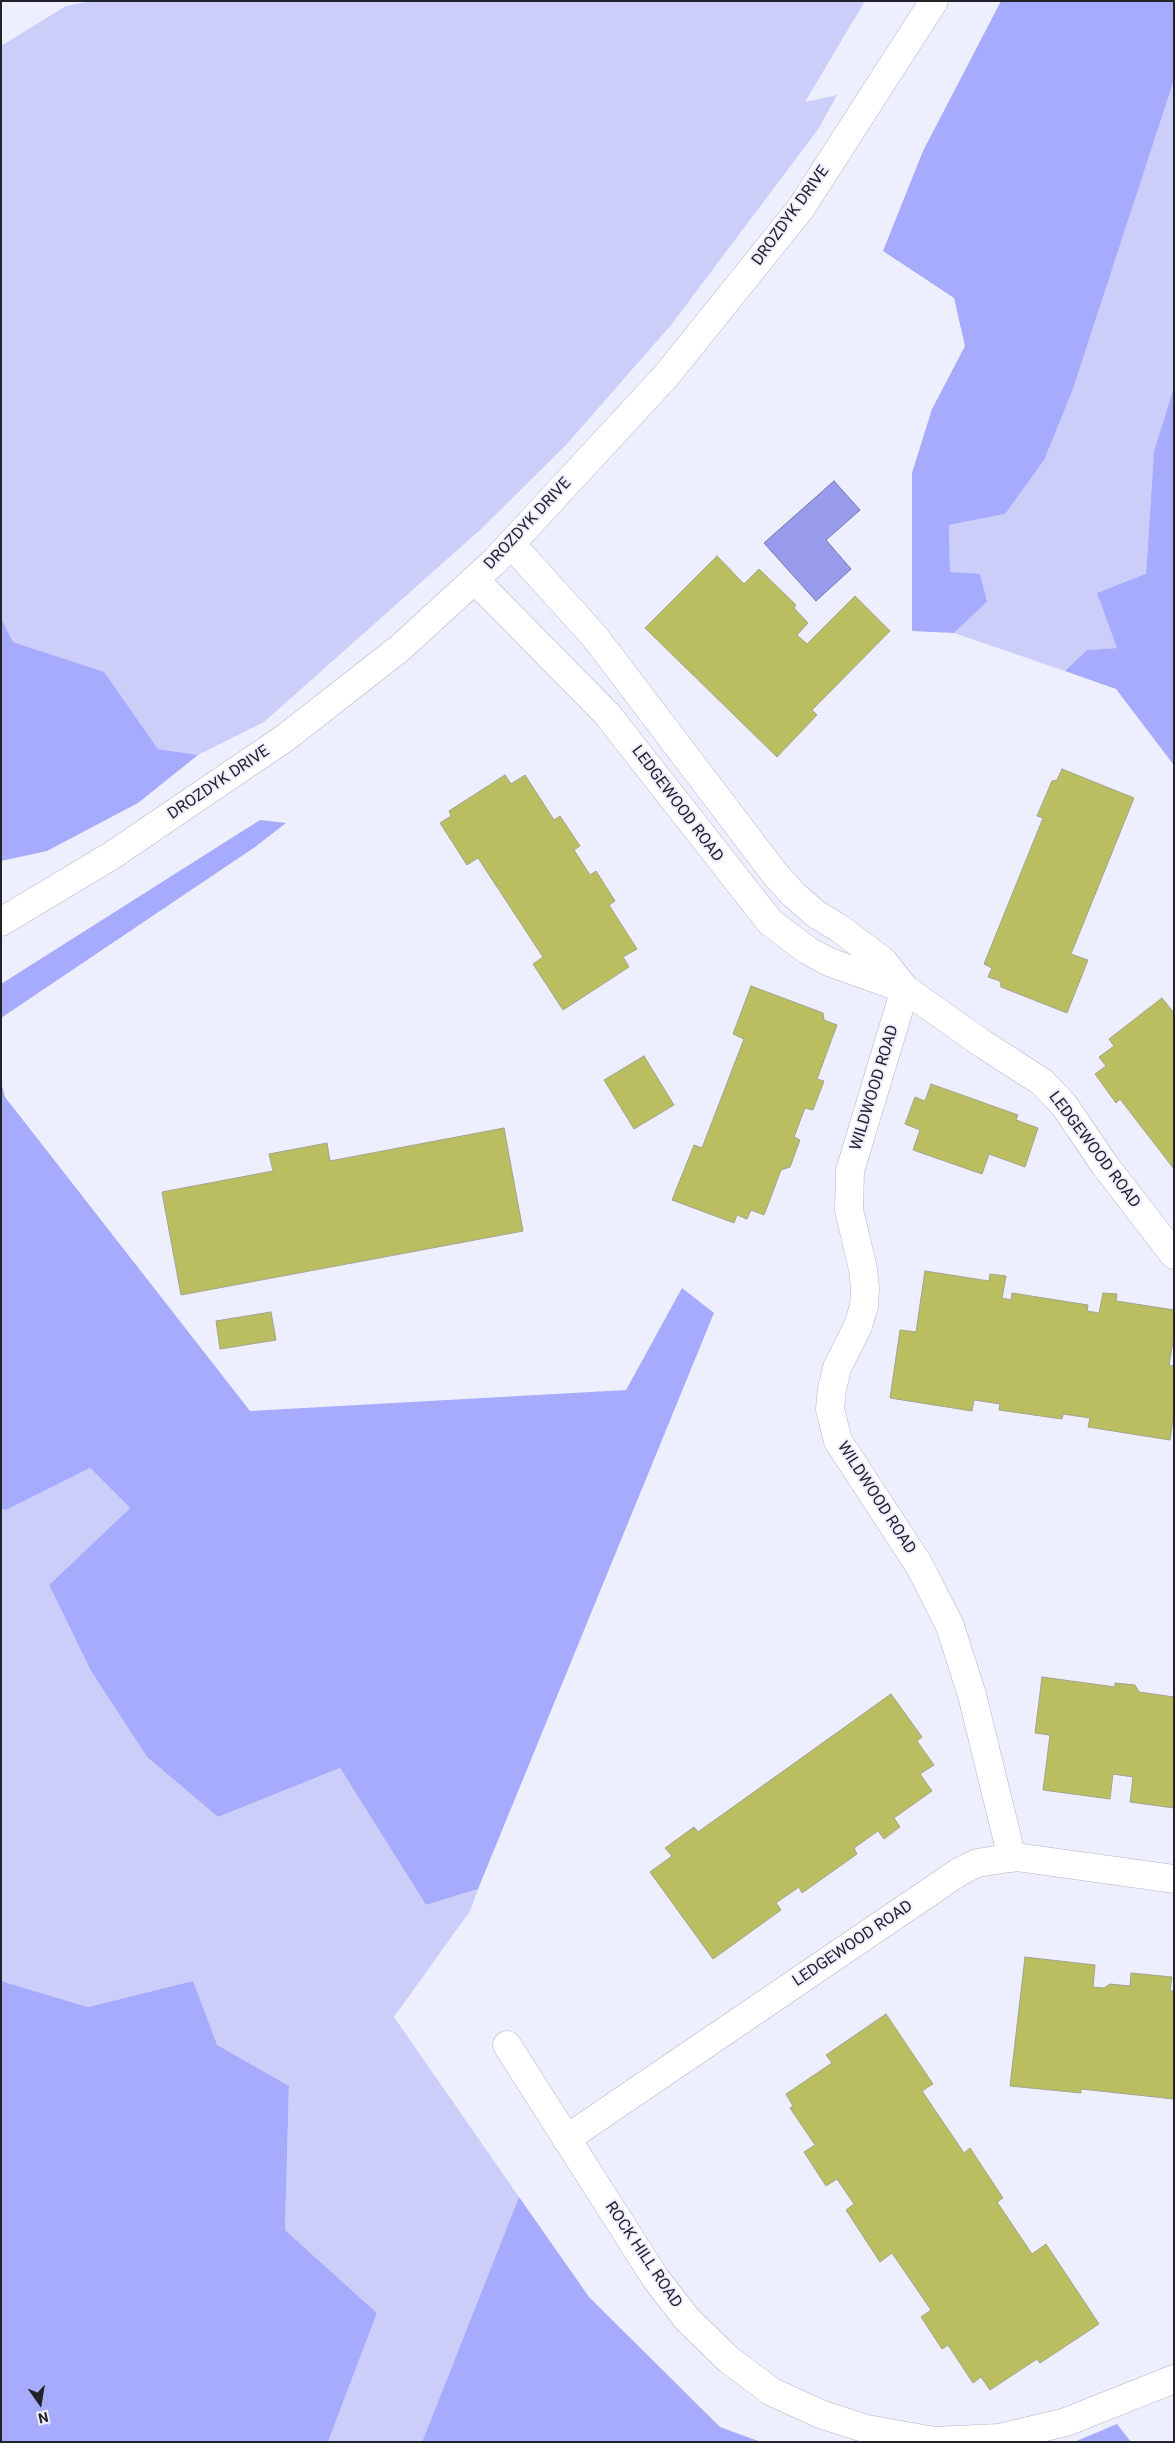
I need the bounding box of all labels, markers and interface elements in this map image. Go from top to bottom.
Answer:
street label: DROZDYK DRIVE [748,162,834,270]
street label: DROZDYK DRIVE [481,474,575,574]
street label: DROZDYK DRIVE [164,742,274,824]
street label: LEDGEWOOD ROAD [627,742,727,866]
street label: WILDWOOD ROAD [847,1023,903,1153]
street label: LEDGEWOOD ROAD [1044,1088,1144,1212]
street label: WILDWOOD ROAD [833,1438,919,1558]
street label: LEDGEWOOD ROAD [789,1897,917,1991]
street label: ROCK HILL ROAD [600,2198,686,2312]
north arrow [15,2378,65,2428]
text: N [37,2409,50,2427]

